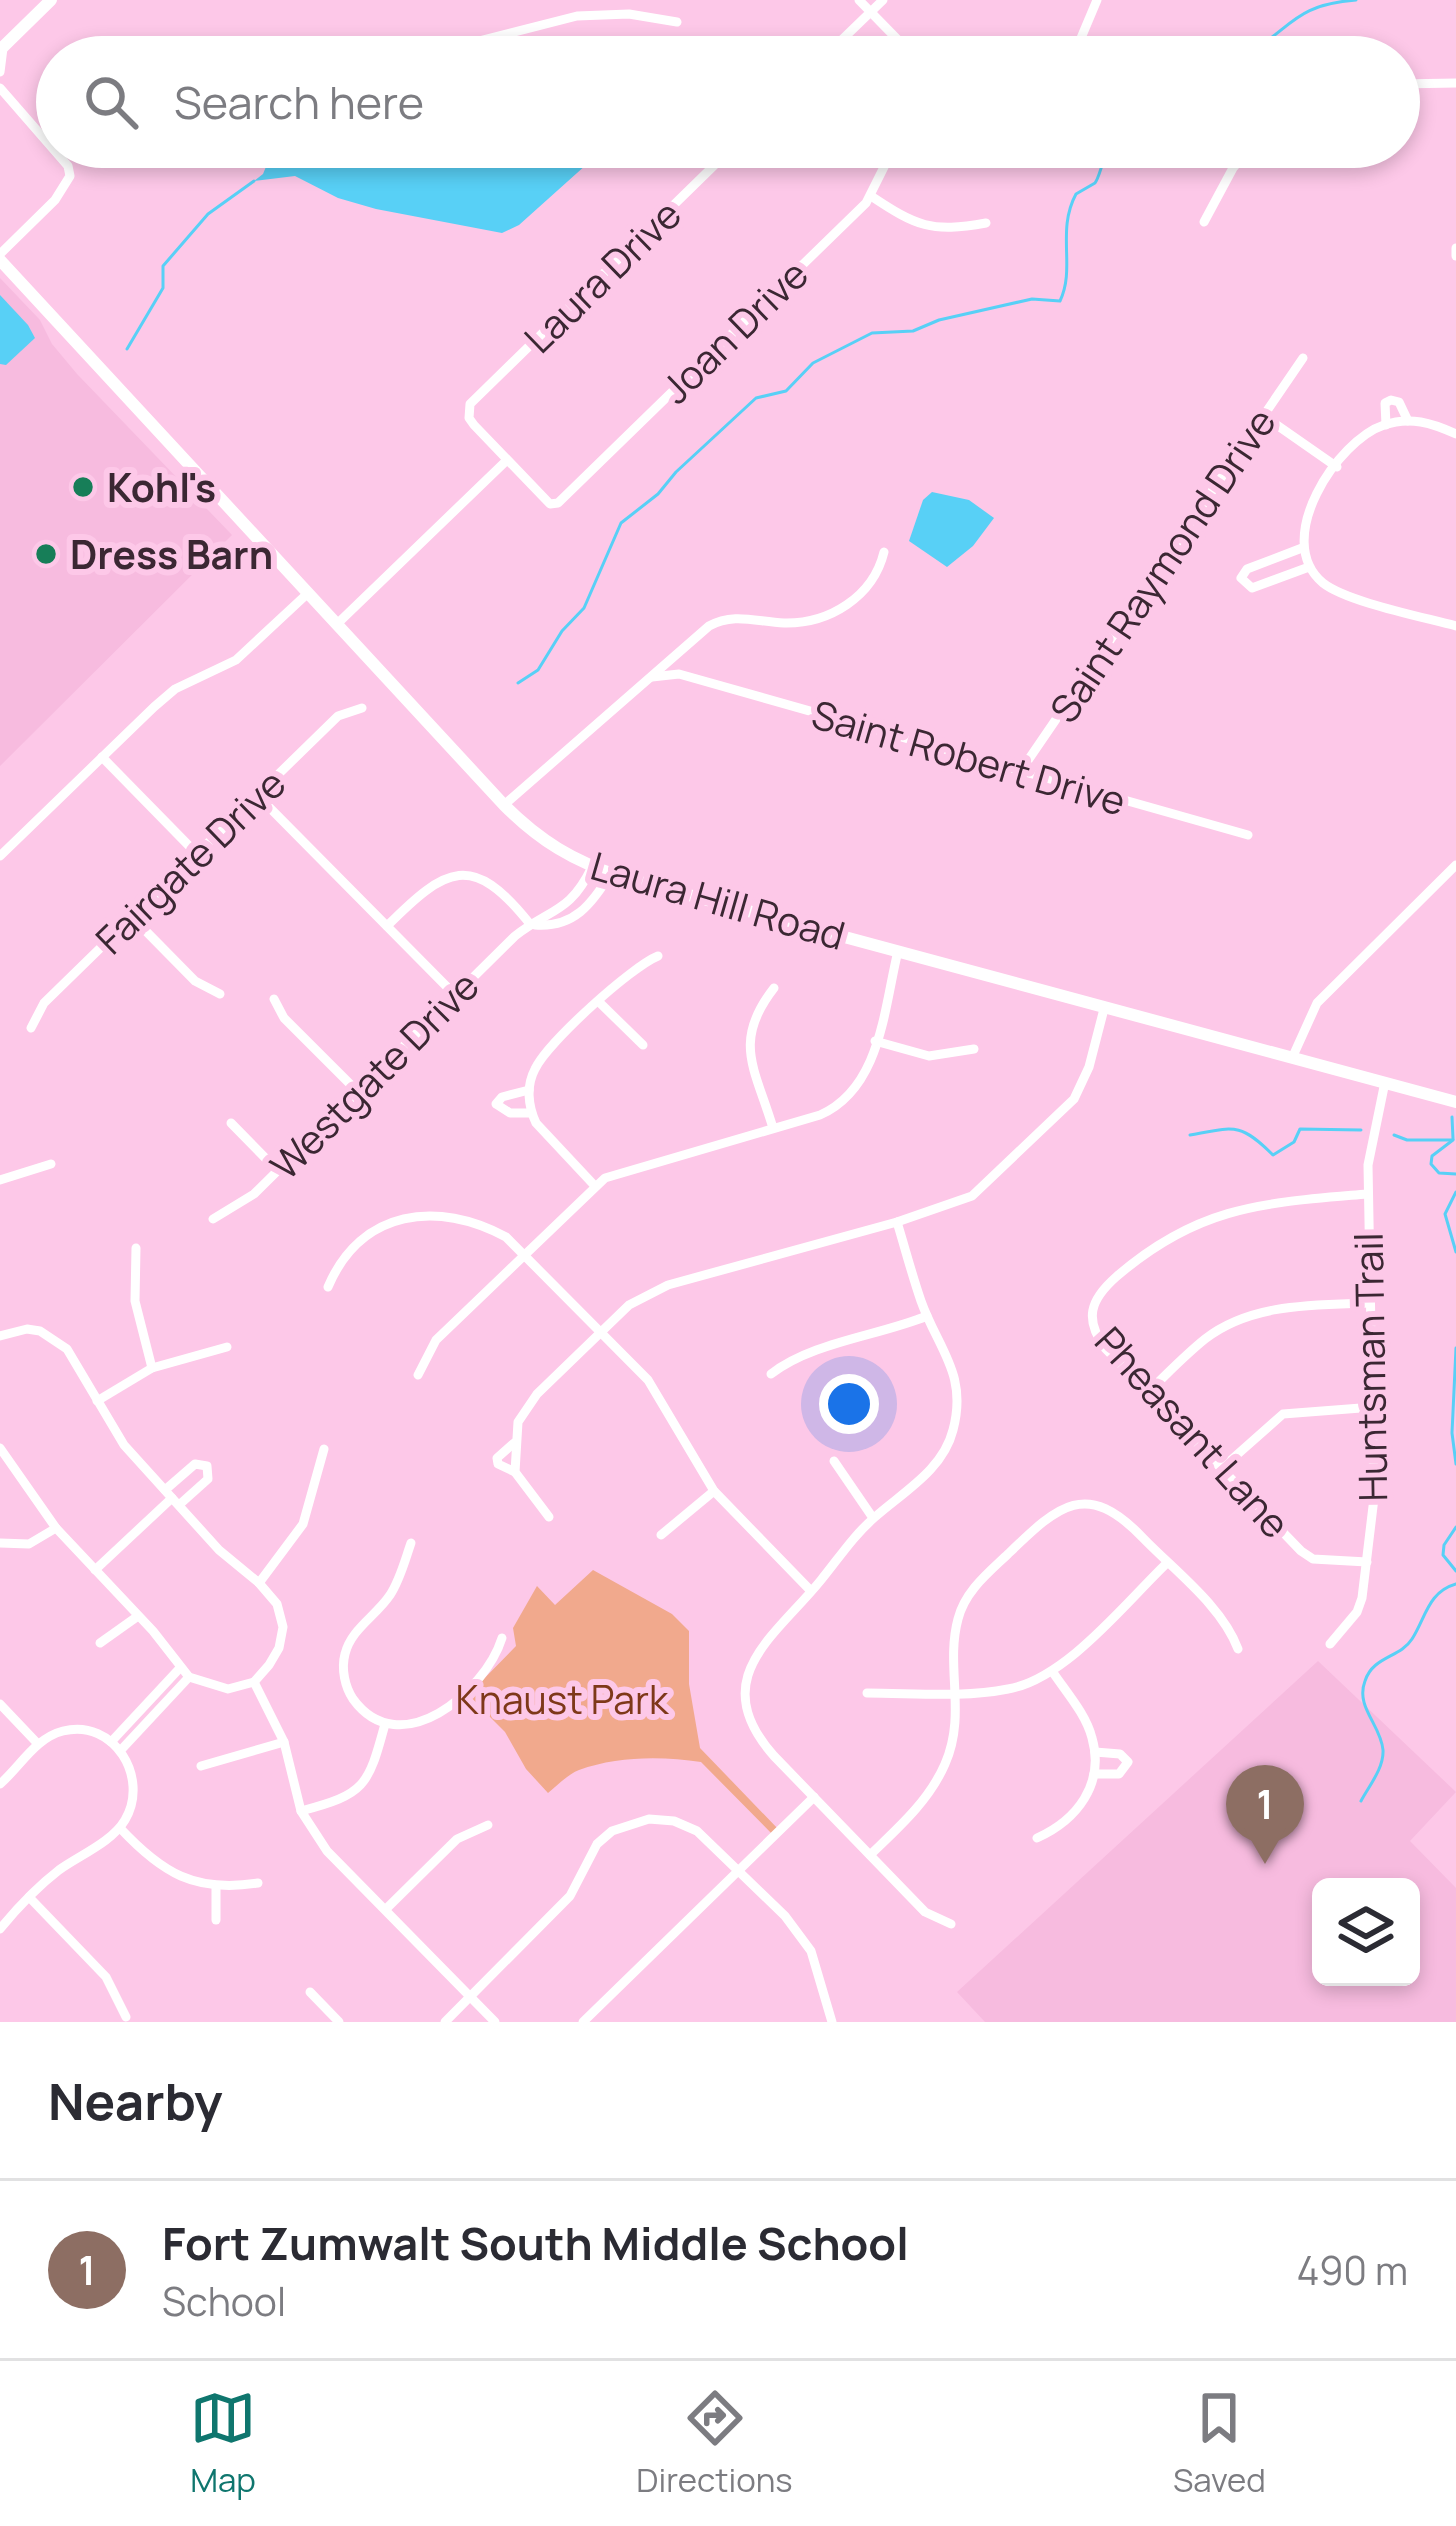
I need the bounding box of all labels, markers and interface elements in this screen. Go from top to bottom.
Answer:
search box [36,36,1420,168]
icon: search [78,69,144,135]
text: Search here [174,71,424,133]
street label: Laura Drive [512,188,692,364]
street label: Joan Drive [649,247,819,415]
street label: Saint Raymond Drive [1037,397,1287,733]
place label: Kohl's [107,460,216,514]
marker: Kohl's [70,474,96,500]
place label: Dress Barn [70,527,273,581]
marker: Dress Barn [33,541,59,567]
street label: Saint Robert Drive [806,686,1132,828]
street label: Fairgate Drive [83,757,297,965]
street label: Laura Hill Road [585,838,851,962]
street label: Westgate Drive [258,959,490,1191]
street label: Huntsman Trail [1341,1232,1399,1502]
street label: Pheasant Lane [1084,1315,1302,1549]
your location [819,1374,879,1434]
park label: Knaust Park [456,1672,670,1726]
pin: 1 [1226,1765,1304,1864]
map controls [1312,1878,1420,1986]
button: layers [1312,1878,1420,1986]
text: Nearby [48,2066,223,2135]
text: Fort Zumwalt South Middle School [162,2212,909,2274]
text: 1 [78,2243,96,2297]
text: 490 m [1297,2243,1408,2297]
text: School [162,2274,286,2328]
tab: Map [190,2385,256,2502]
tab: Directions [636,2385,793,2502]
tab: Saved [1173,2385,1266,2502]

